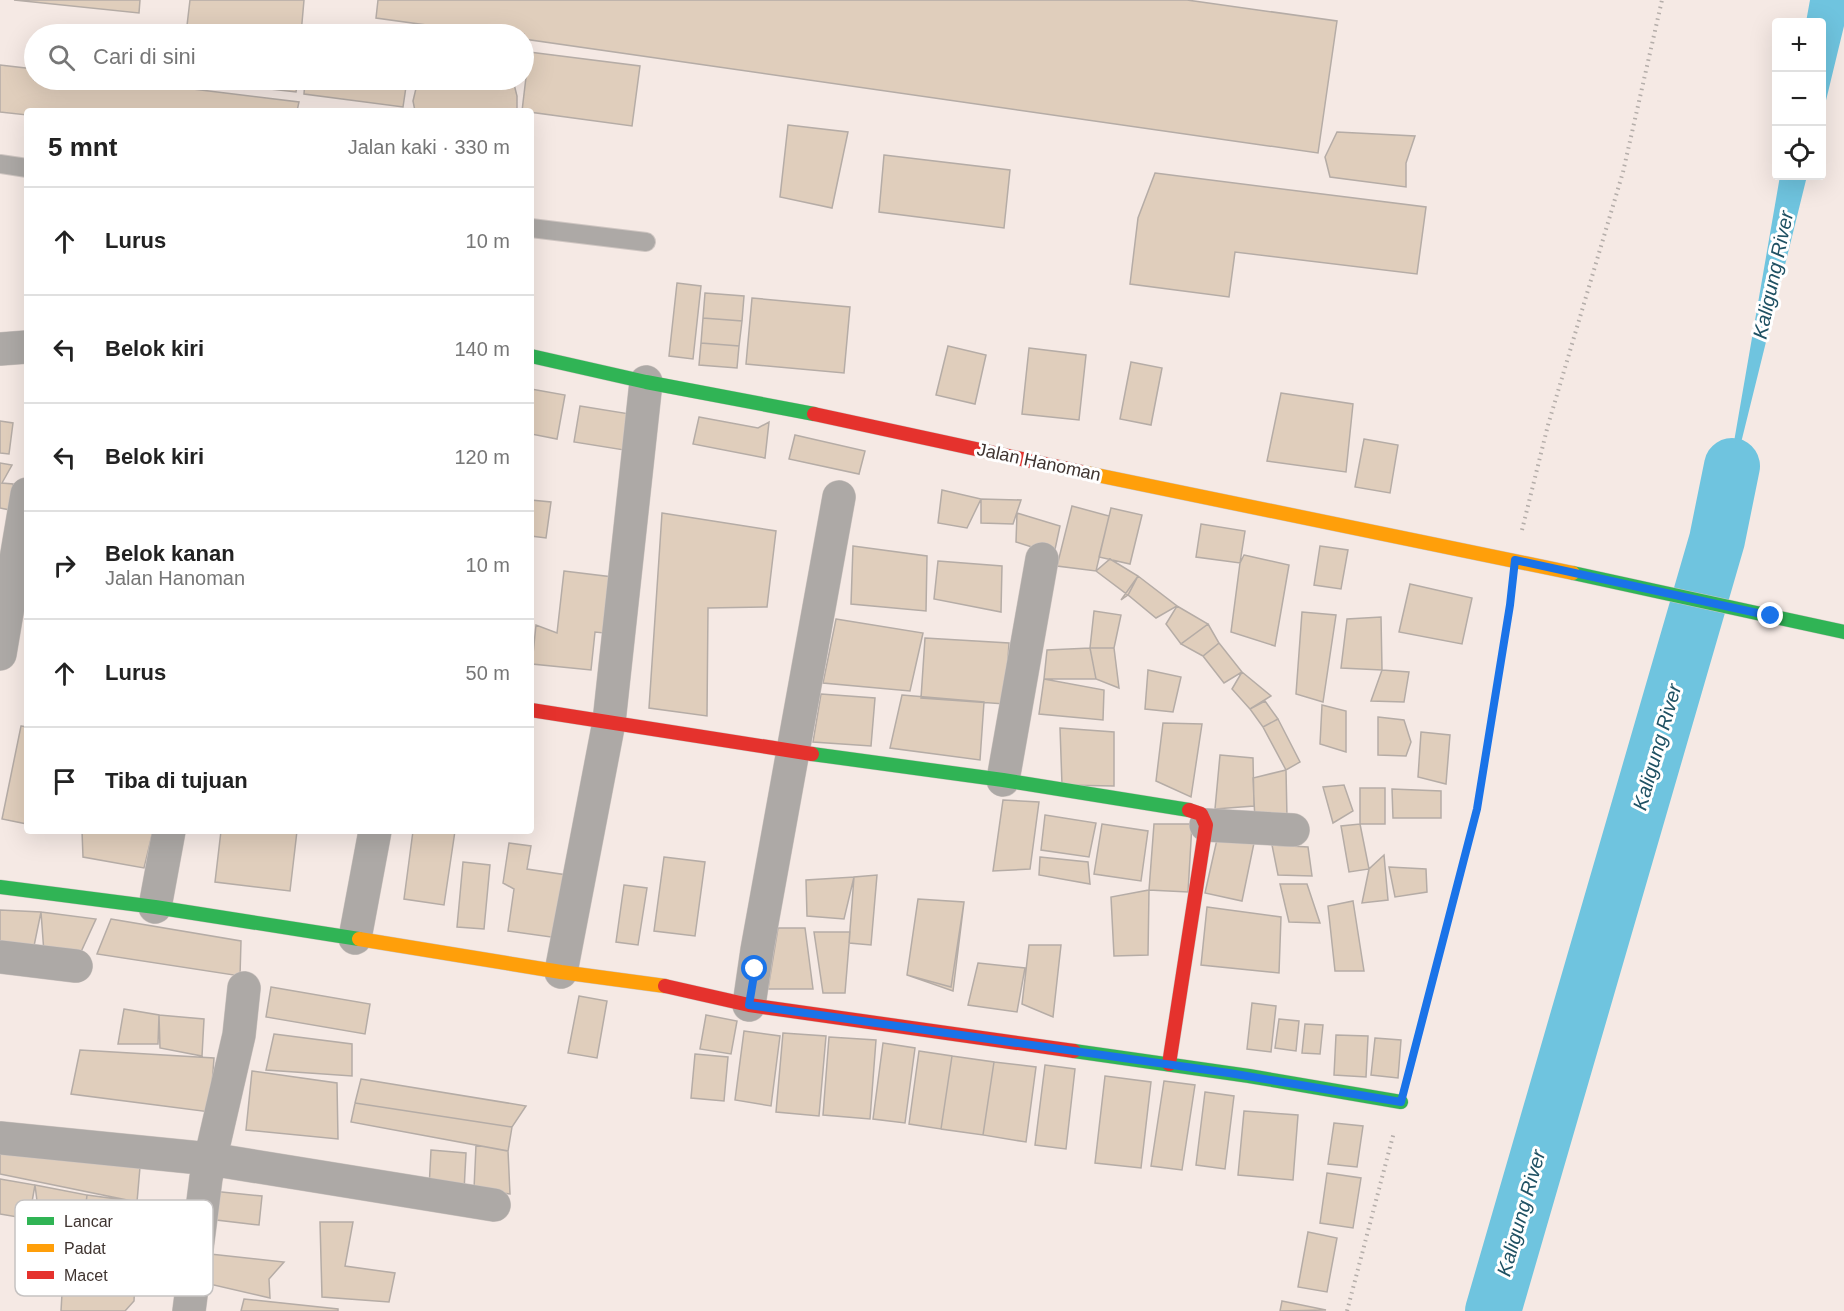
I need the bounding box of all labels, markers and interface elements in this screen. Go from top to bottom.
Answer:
map controls [1772,18,1826,180]
button: + [1772,18,1826,72]
search box [24,24,534,90]
icon: search [45,41,78,74]
text: Cari di sini [93,44,196,69]
button: − [1772,72,1826,126]
button: locate [1772,126,1826,180]
text: 5 mnt [48,132,117,162]
text: Jalan kaki · 330 m [348,136,510,158]
water label: Kaligung River [1749,208,1798,341]
icon: ahead [48,225,81,258]
text: Lurus [105,228,166,253]
text: 10 m [466,230,510,252]
icon: left [48,333,81,366]
text: Belok kiri [105,336,204,361]
text: 140 m [454,338,510,360]
street label: Jalan Hanoman [975,439,1103,485]
icon: left [48,441,81,474]
text: Belok kiri [105,444,204,469]
text: 120 m [454,446,510,468]
text: Belok kanan [105,541,235,566]
icon: right [48,549,81,582]
text: 10 m [466,554,510,576]
text: Jalan Hanoman [105,567,245,589]
route end [1757,602,1783,628]
icon: ahead [48,657,81,690]
text: Lurus [105,660,166,685]
text: 50 m [466,662,510,684]
water label: Kaligung River [1628,680,1686,813]
icon: arrive [48,765,81,798]
text: Tiba di tujuan [105,768,248,793]
route start [741,955,767,981]
water label: Kaligung River [1492,1146,1550,1279]
legend [15,1200,213,1296]
text: Lancar [64,1213,114,1230]
text: Padat [64,1240,106,1257]
text: Macet [64,1267,108,1284]

